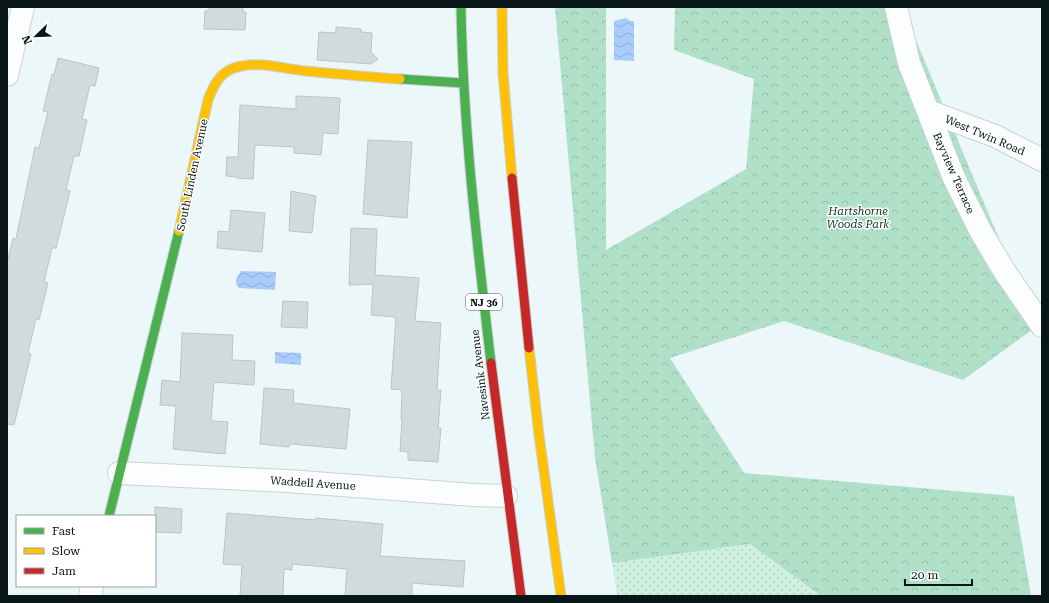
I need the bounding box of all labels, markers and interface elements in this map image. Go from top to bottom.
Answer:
north arrow [16,16,56,56]
text: N [19,33,35,46]
street label: West Twin Road [943,113,1027,158]
street label: South Linden Avenue [174,118,211,232]
street label: Bayview Terrace [930,131,977,216]
park label: Hartshorne Woods Park [827,205,889,231]
road number: NJ 36 [466,294,502,310]
street label: Navesink Avenue [468,329,493,421]
street label: Waddell Avenue [270,474,356,493]
legend [16,515,156,587]
text: Fast [52,524,76,538]
text: Slow [52,544,80,558]
scale bar [905,561,972,587]
text: Jam [52,564,76,578]
text: 20 m [911,568,938,582]

